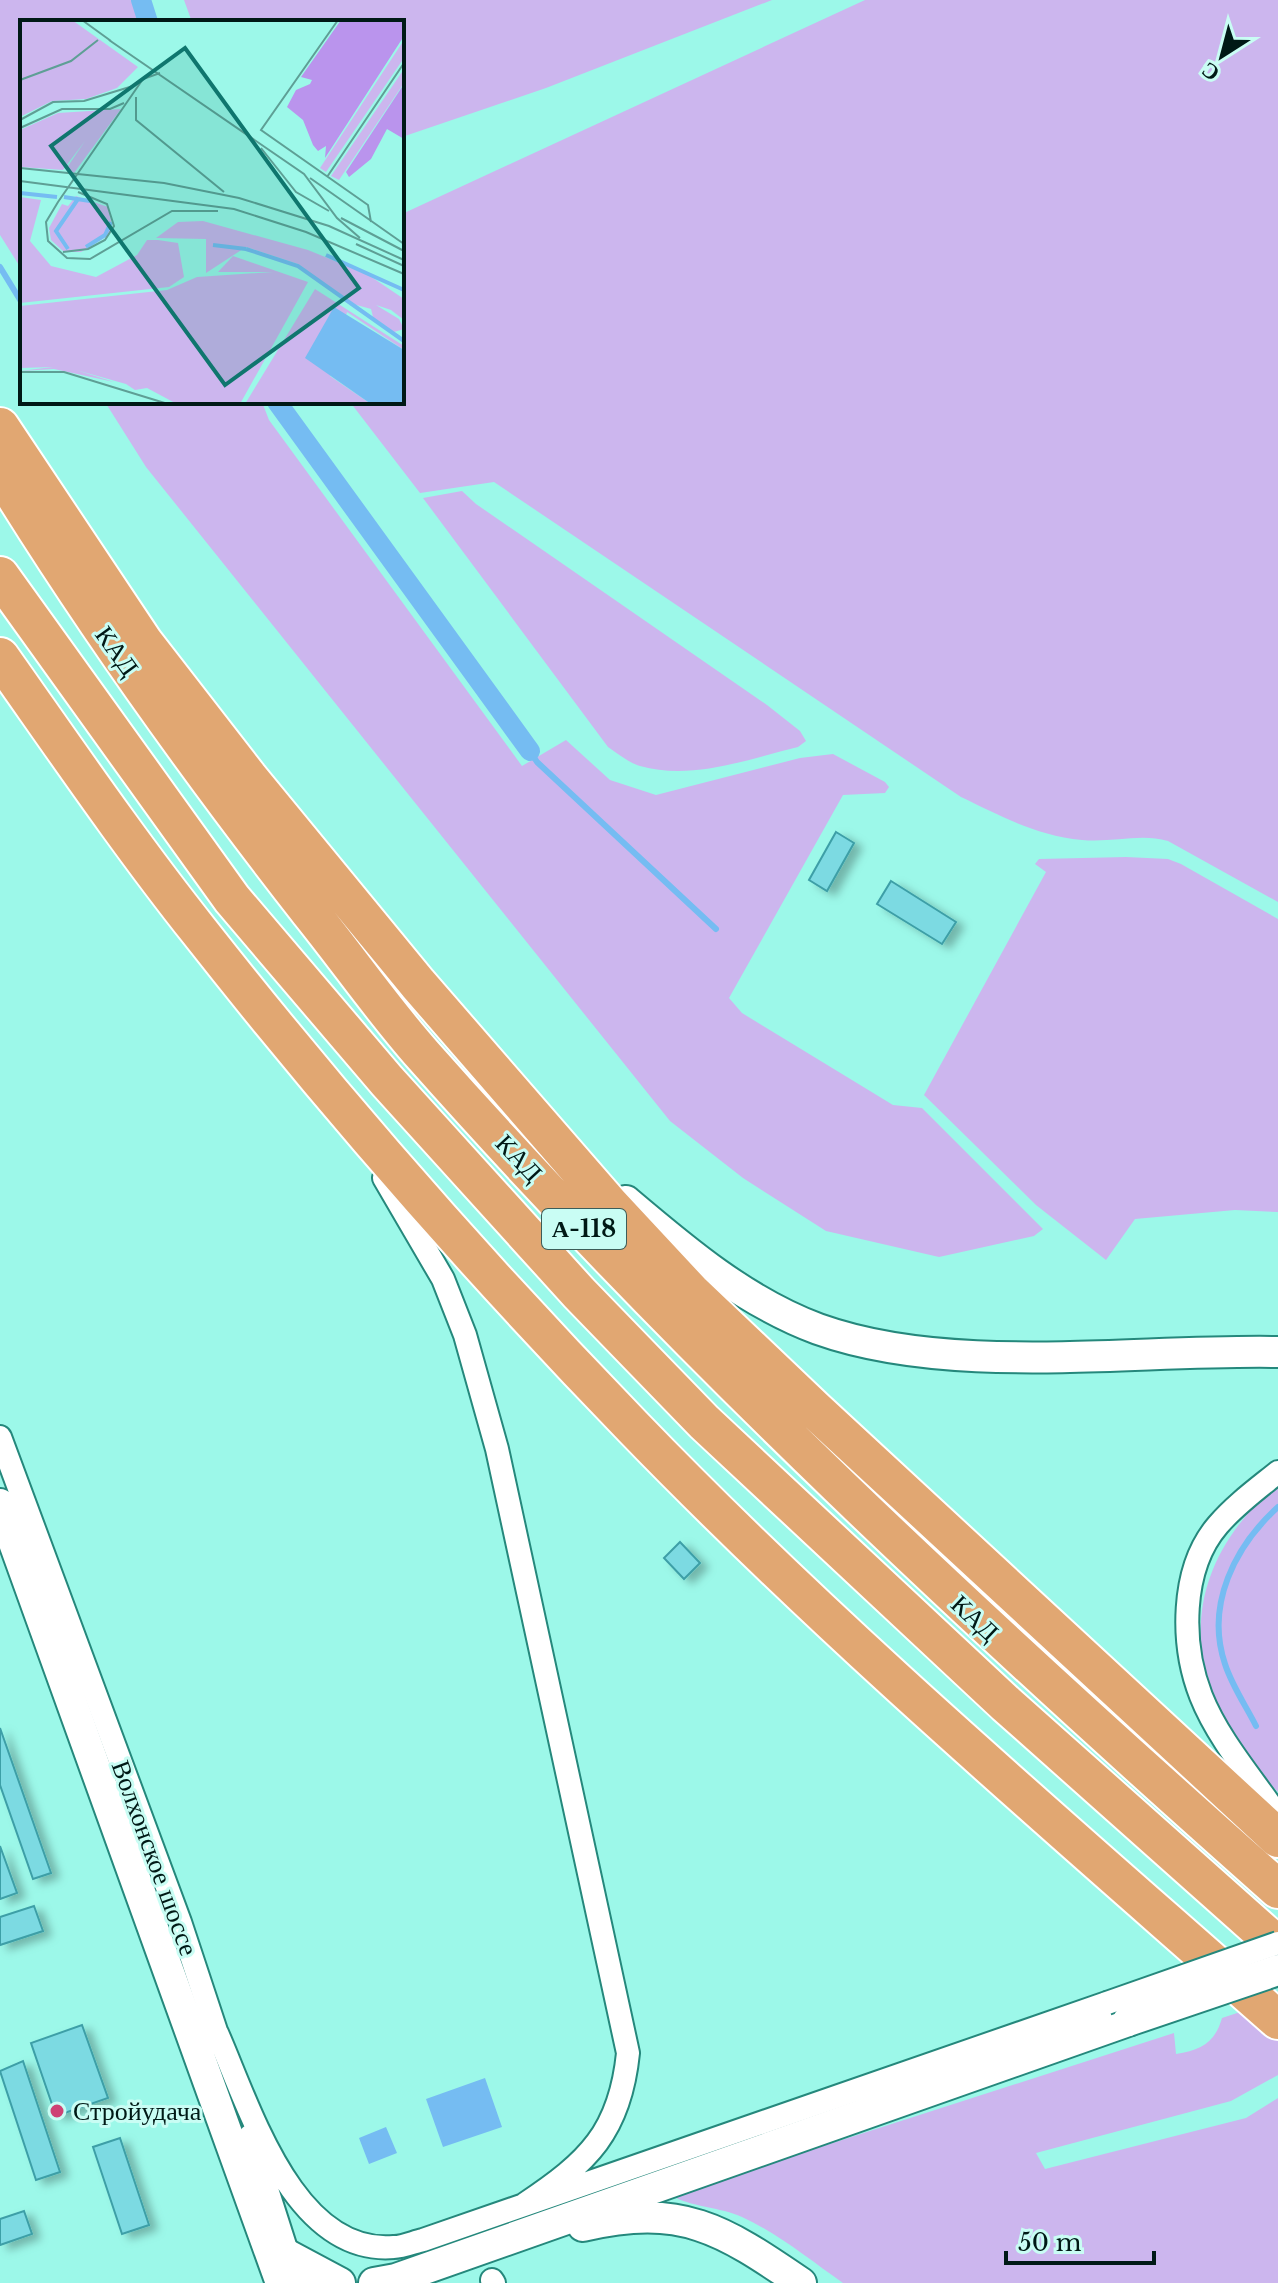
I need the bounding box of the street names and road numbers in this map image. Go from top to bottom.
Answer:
street label: КАД [88,620,146,682]
street label: КАД [489,1127,549,1189]
road number: А-118 [542,1209,626,1249]
street label: КАД [944,1588,1006,1648]
street label: Волхонское шоссе [105,1756,205,1960]

